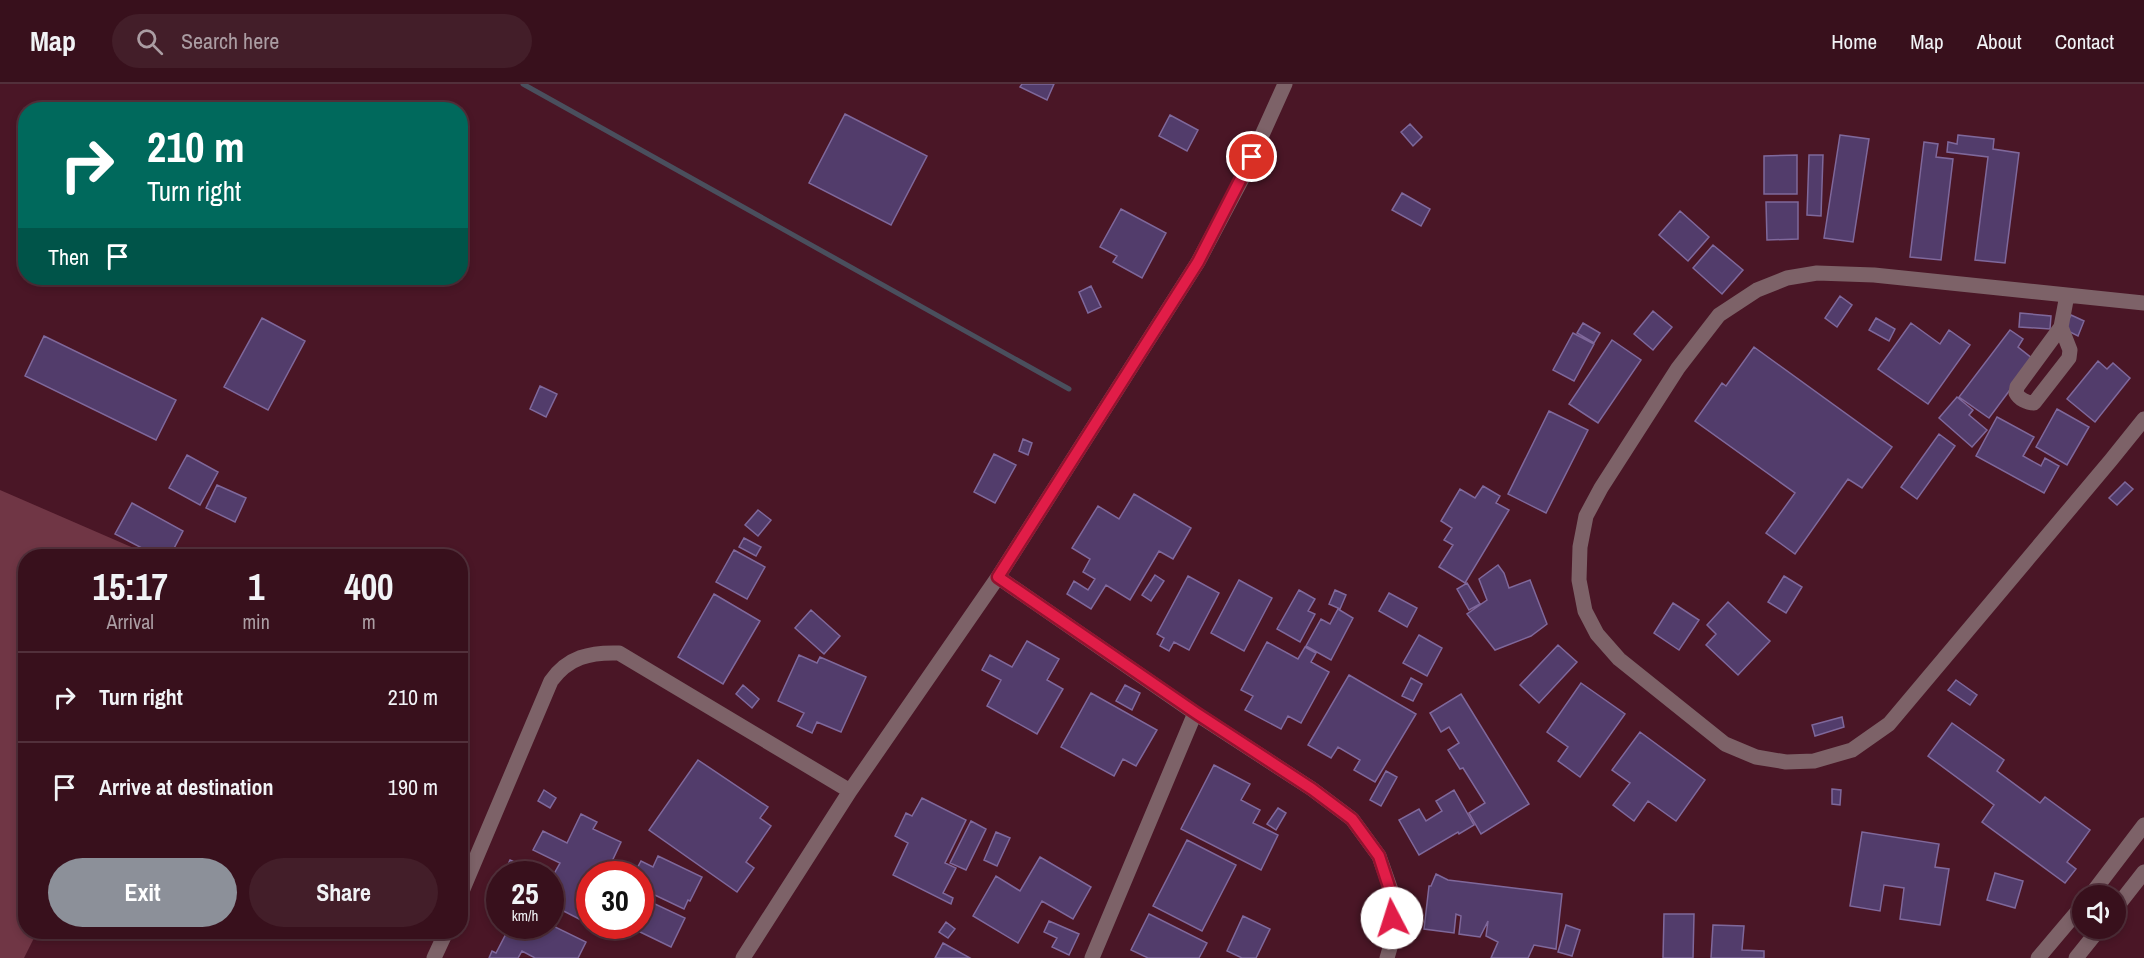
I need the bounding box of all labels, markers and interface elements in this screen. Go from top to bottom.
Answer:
search box [112,14,532,68]
text: Map [30,22,76,60]
icon: search [133,25,166,58]
text: Search here [181,26,279,56]
text: Home [1831,27,1877,56]
text: Map [1910,27,1944,56]
text: About [1977,27,2022,56]
text: Contact [2055,27,2114,56]
text: 210 m [147,119,245,175]
icon: right [48,126,126,204]
pin [1226,131,1277,182]
icon: arrive [1235,140,1268,173]
text: Turn right [147,173,241,209]
icon: arrive [101,240,134,273]
text: Then [48,242,89,272]
text: 15:17 [92,563,168,611]
text: 1 [248,563,264,611]
text: 400 [344,563,394,611]
text: Arrival [107,608,154,635]
text: min [242,608,270,635]
text: m [362,608,376,635]
icon: right [48,681,81,714]
text: Turn right [99,682,183,712]
text: 210 m [388,682,438,712]
icon: arrive [48,771,81,804]
text: Arrive at destination [99,772,273,802]
text: 190 m [388,772,438,802]
button: Exit [48,858,237,927]
button: Share [249,858,438,927]
speed limit sign: 30 [576,861,654,939]
text: 25 [511,873,539,913]
map controls [2072,885,2126,939]
button: sound [2072,885,2126,939]
position arrow [1360,886,1424,950]
text: km/h [512,905,538,926]

